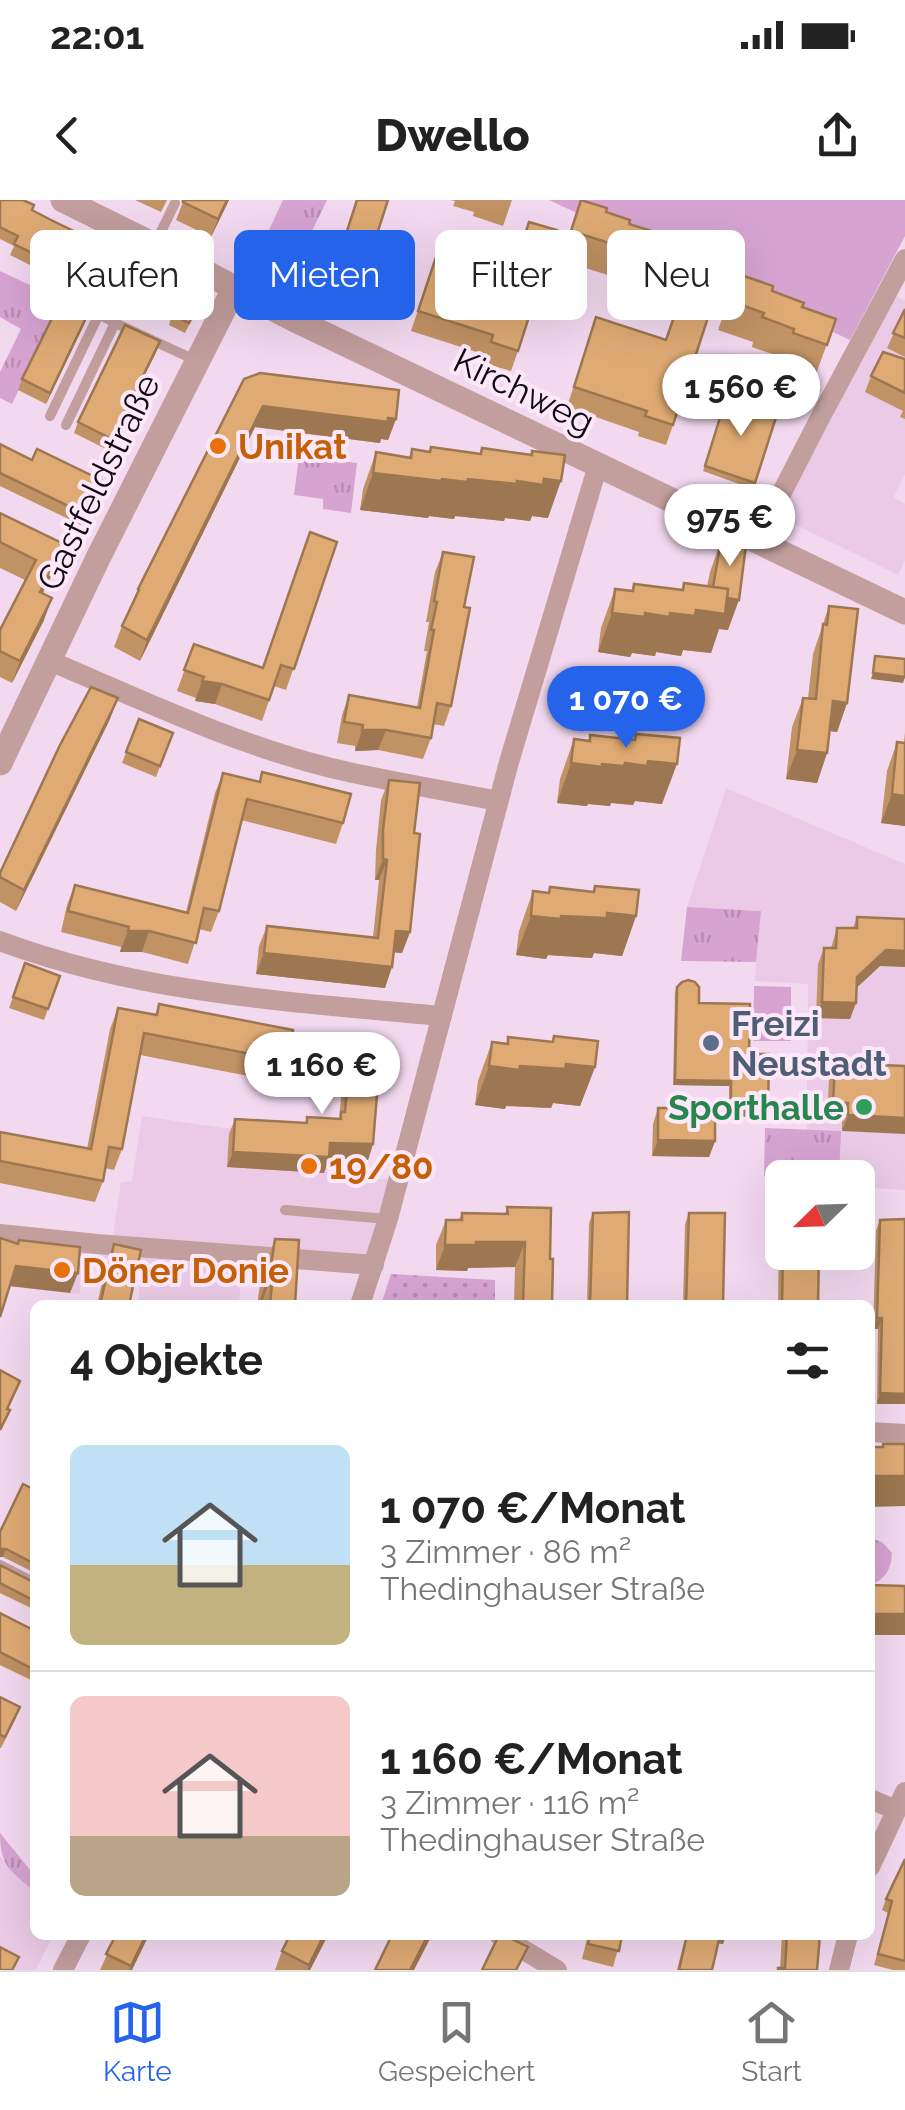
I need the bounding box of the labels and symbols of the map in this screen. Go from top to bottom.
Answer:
street label: Kirchweg [447,339,601,443]
pin: 1 560 € [649,354,833,439]
street label: Gastfeldstraße [28,367,168,597]
place label: Unikat [238,426,347,467]
marker: Unikat [207,435,229,457]
pin: 975 € [660,484,800,569]
pin: 1 070 € [534,666,718,751]
place label: Freizi Neustadt [731,1003,887,1084]
pin: 1 160 € [230,1032,414,1117]
marker: Freizi Neustadt [700,1032,722,1054]
place label: Sporthalle [668,1087,844,1128]
marker: Sporthalle [853,1096,875,1118]
place label: 19/80 [329,1146,434,1187]
marker: 19/80 [298,1155,320,1177]
north arrow [765,1160,875,1270]
place label: Döner Donie [82,1250,289,1291]
marker: Döner Donie [51,1259,73,1281]

